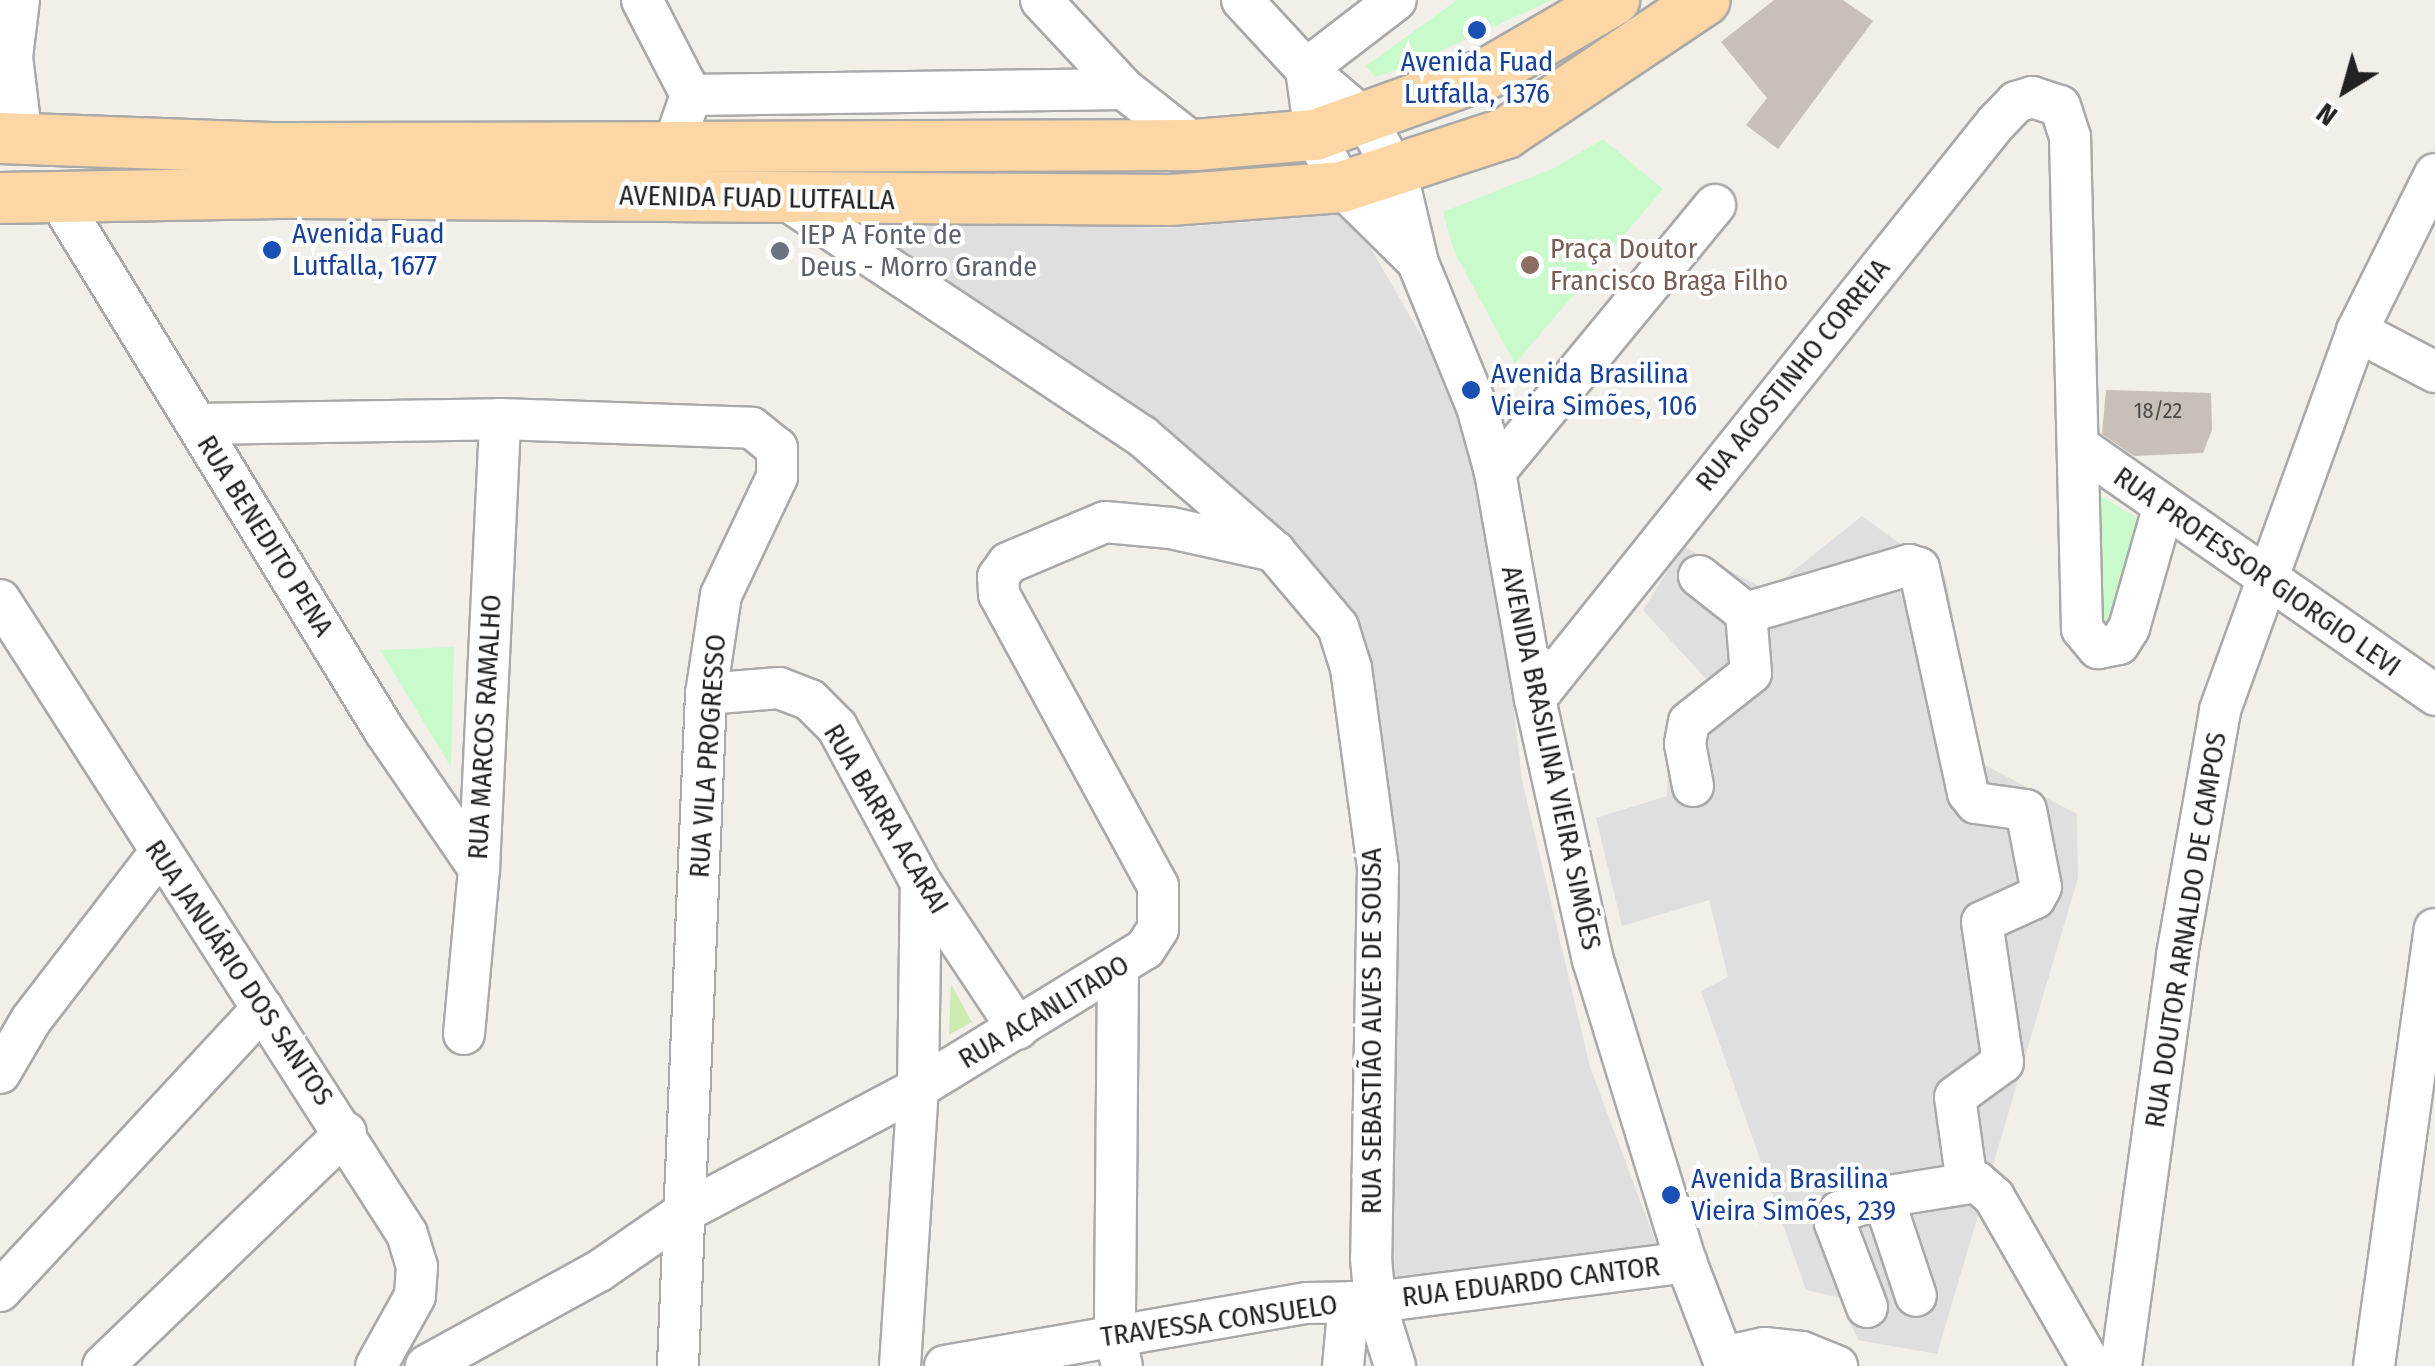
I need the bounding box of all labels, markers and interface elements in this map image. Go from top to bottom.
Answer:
marker: Avenida Fuad Lutfalla, 1376 [1466,19,1488,41]
north arrow [2295,40,2395,140]
place label: Avenida Fuad Lutfalla, 1376 [1401,45,1553,111]
text: N [2310,96,2343,133]
street label: AVENIDA FUAD LUTFALLA [619,179,895,217]
place label: Avenida Fuad Lutfalla, 1677 [292,217,445,283]
place label: IEP A Fonte de Deus - Morro Grande [800,218,1037,284]
place label: Praça Doutor Francisco Braga Filho [1550,232,1788,298]
marker: Avenida Fuad Lutfalla, 1677 [261,239,283,261]
marker: IEP A Fonte de Deus - Morro Grande [769,240,791,262]
street label: RUA AGOSTINHO CORREIA [1689,252,1897,498]
marker: Praça Doutor Francisco Braga Filho [1519,254,1541,276]
place label: Avenida Brasilina Vieira Simões, 106 [1491,357,1697,423]
marker: Avenida Brasilina Vieira Simões, 106 [1460,379,1482,401]
house number: 18/22 [2134,398,2182,424]
street label: RUA BENEDITO PENA [190,429,340,643]
street label: RUA PROFESSOR GIORGIO LEVI [2107,460,2407,684]
street label: AVENIDA BRASILINA VIEIRA SIMÕES [1494,563,1608,953]
street label: RUA MARCOS RAMALHO [461,594,509,860]
street label: RUA VILA PROGRESSO [683,633,733,879]
street label: RUA BARRA ACARAI [816,718,956,920]
street label: RUA DOUTOR ARNALDO DE CAMPOS [2138,730,2234,1130]
street label: RUA JANUÁRIO DOS SANTOS [138,834,340,1112]
street label: RUA SEBASTIÃO ALVES DE SOUSA [1355,848,1389,1214]
street label: RUA ACANLITADO [953,948,1135,1076]
place label: Avenida Brasilina Vieira Simões, 239 [1691,1162,1896,1228]
marker: Avenida Brasilina Vieira Simões, 239 [1660,1184,1682,1206]
street label: RUA EDUARDO CANTOR [1400,1250,1662,1314]
street label: TRAVESSA CONSUELO [1098,1288,1340,1354]

